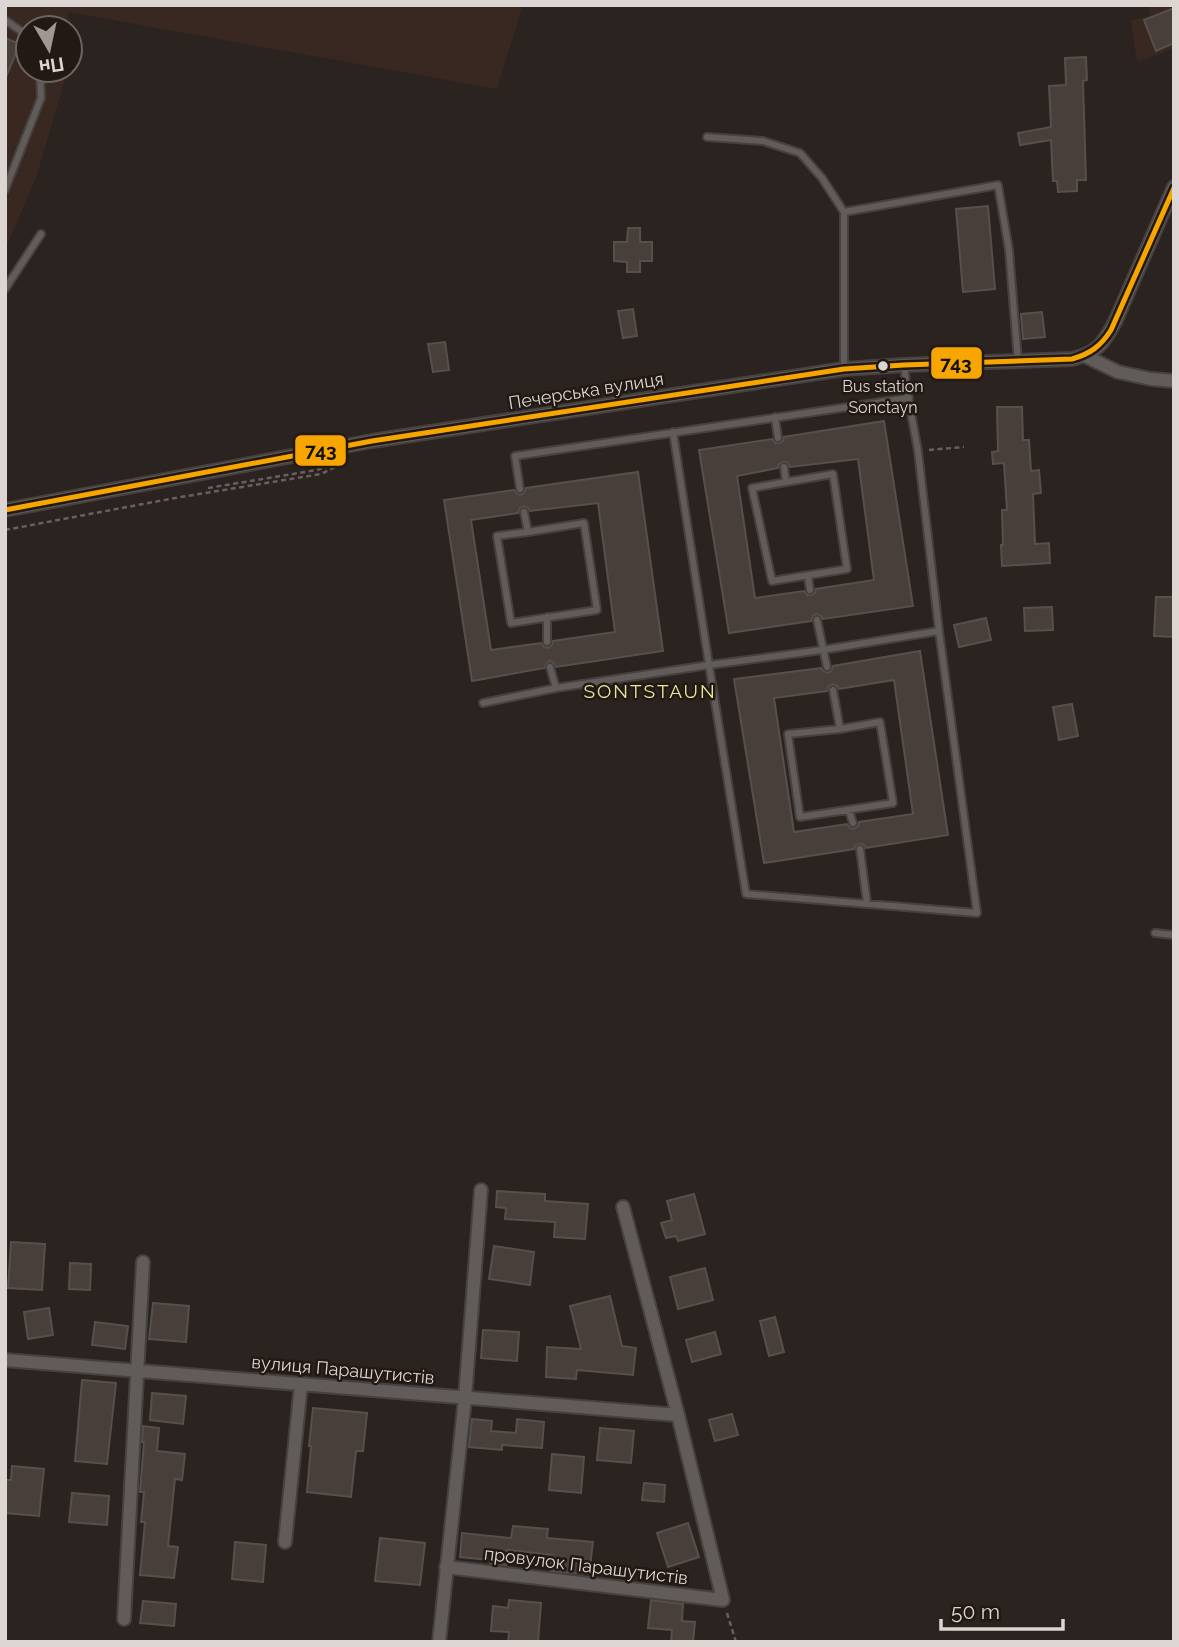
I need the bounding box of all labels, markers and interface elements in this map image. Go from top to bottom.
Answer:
north arrow [14,14,84,84]
text: Пн [37,53,66,79]
line badge: 743 [930,346,983,380]
text: 743 [940,352,972,374]
marker: Bus station Sonctayn [876,359,890,373]
street label: Печерська вулиця [507,368,665,413]
place label: Bus station Sonctayn [842,377,924,417]
line badge: 743 [294,434,347,467]
text: 743 [305,439,337,461]
district label: SONTSTAUN [583,680,717,702]
street label: вулиця Парашутистів [251,1351,435,1388]
street label: провулок Парашутистів [483,1543,689,1588]
scale bar [941,1588,1064,1632]
text: 50 m [951,1599,1000,1624]

